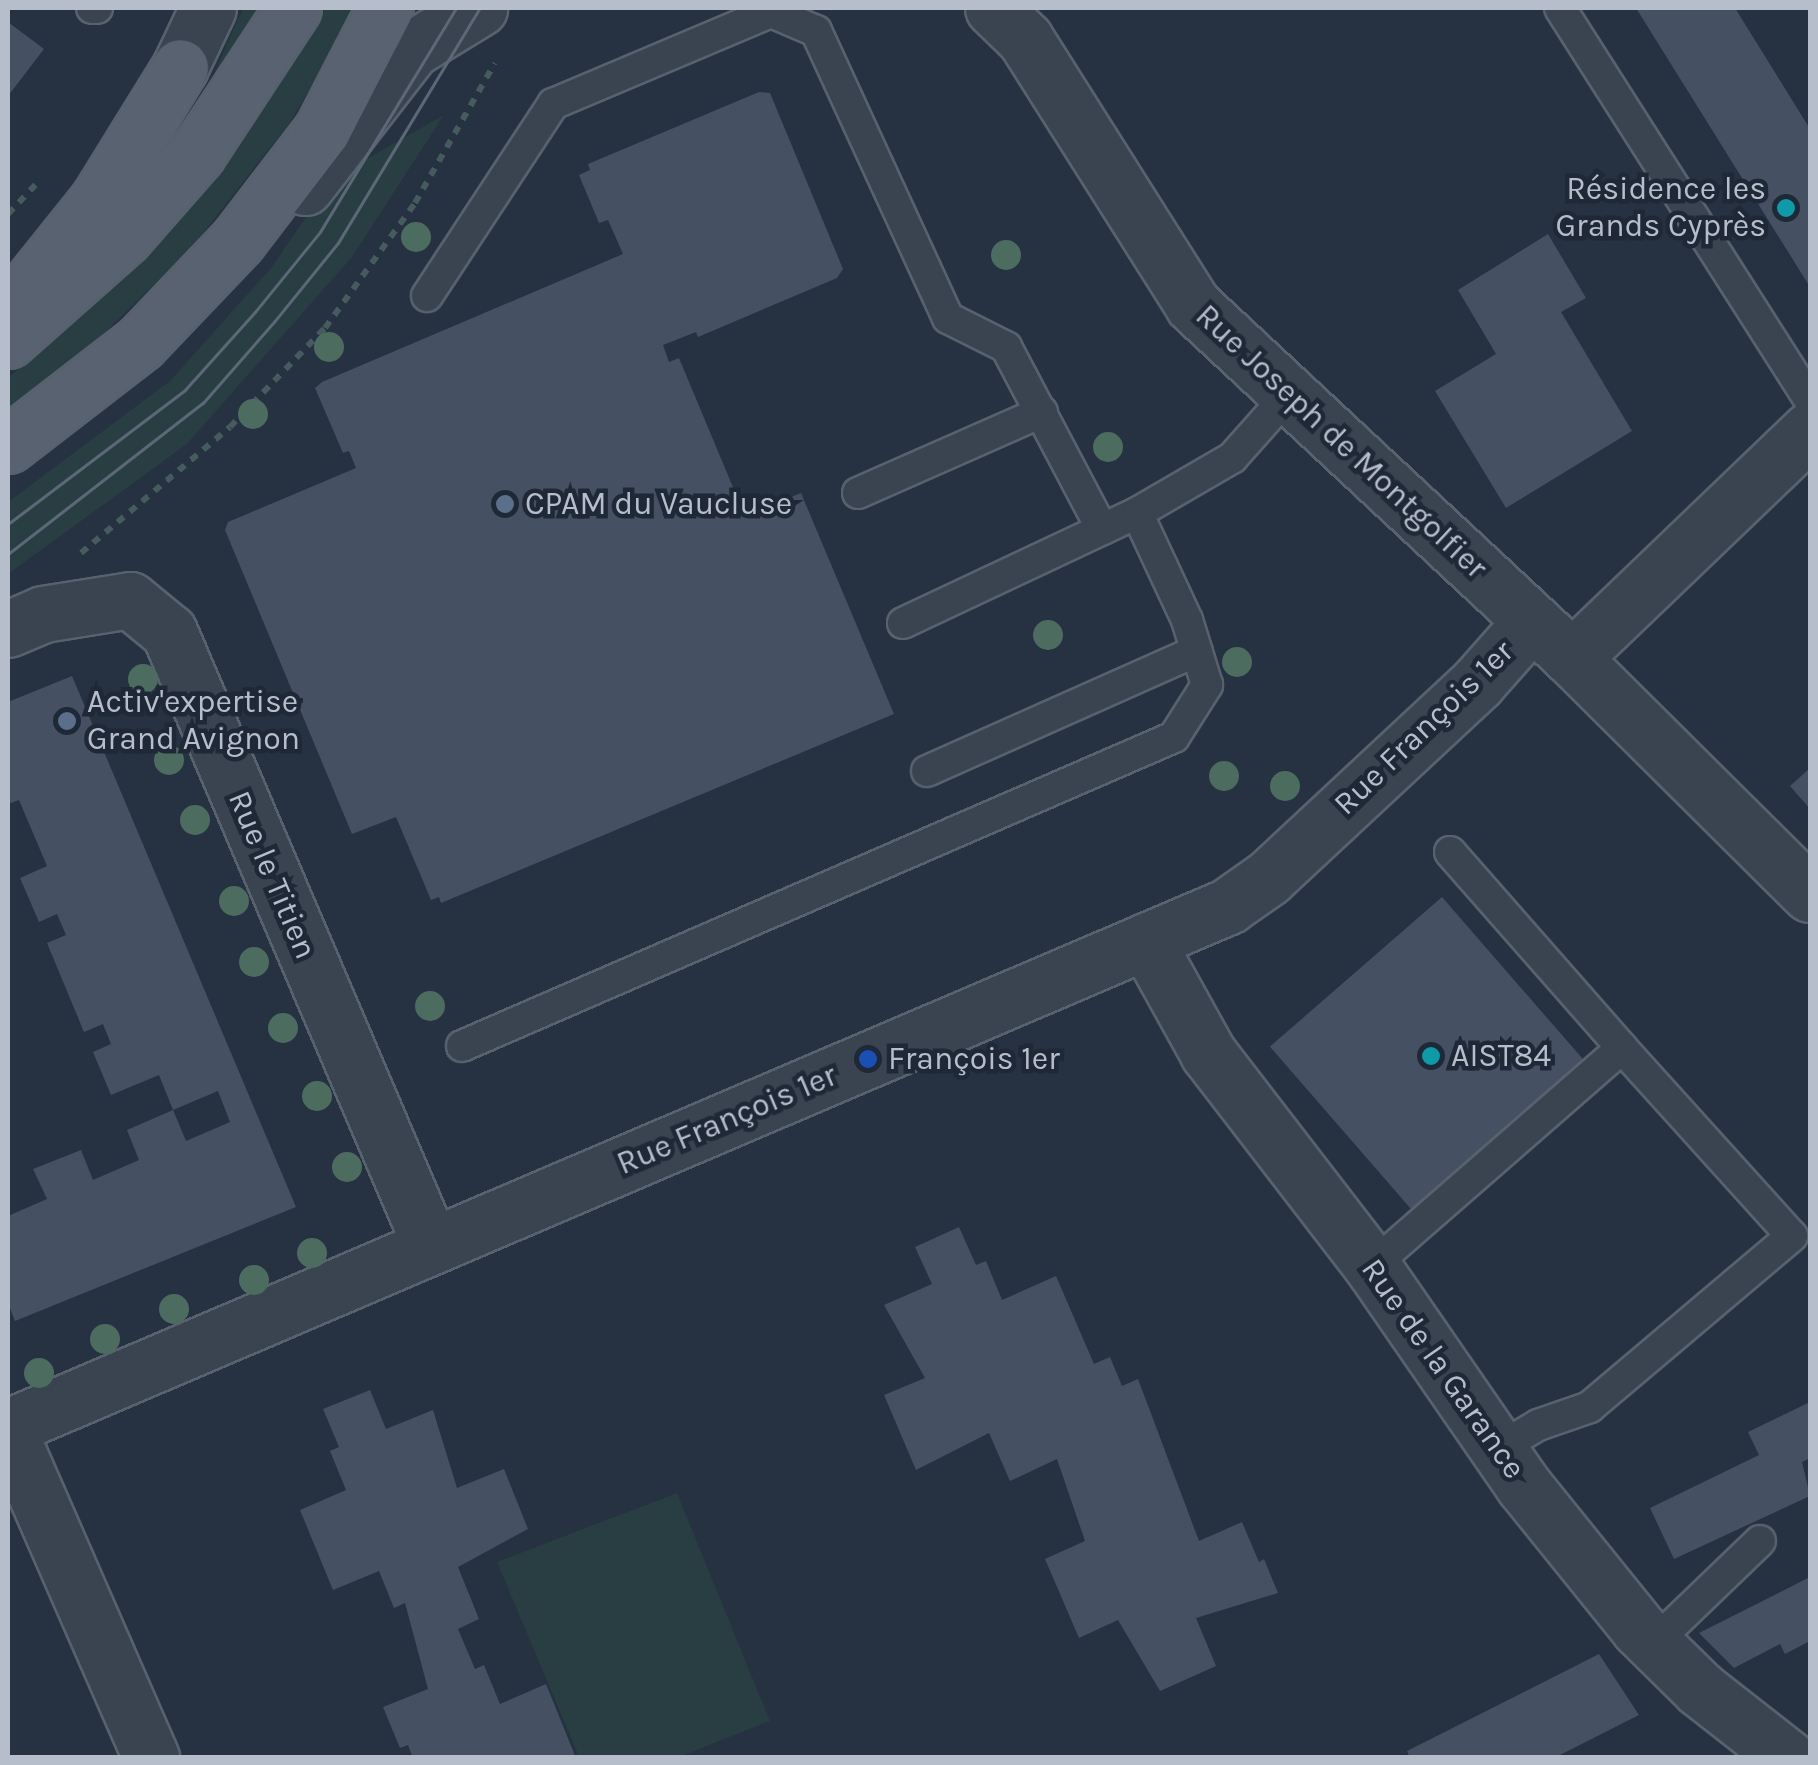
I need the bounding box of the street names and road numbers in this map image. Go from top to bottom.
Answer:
street label: Rue Joseph de Montgolfier [1187,297,1495,587]
street label: Rue François 1er [1326,633,1522,823]
street label: Rue le Titien [219,785,325,965]
street label: Rue François 1er [611,1056,843,1184]
street label: Rue de la Garance [1353,1252,1533,1486]

